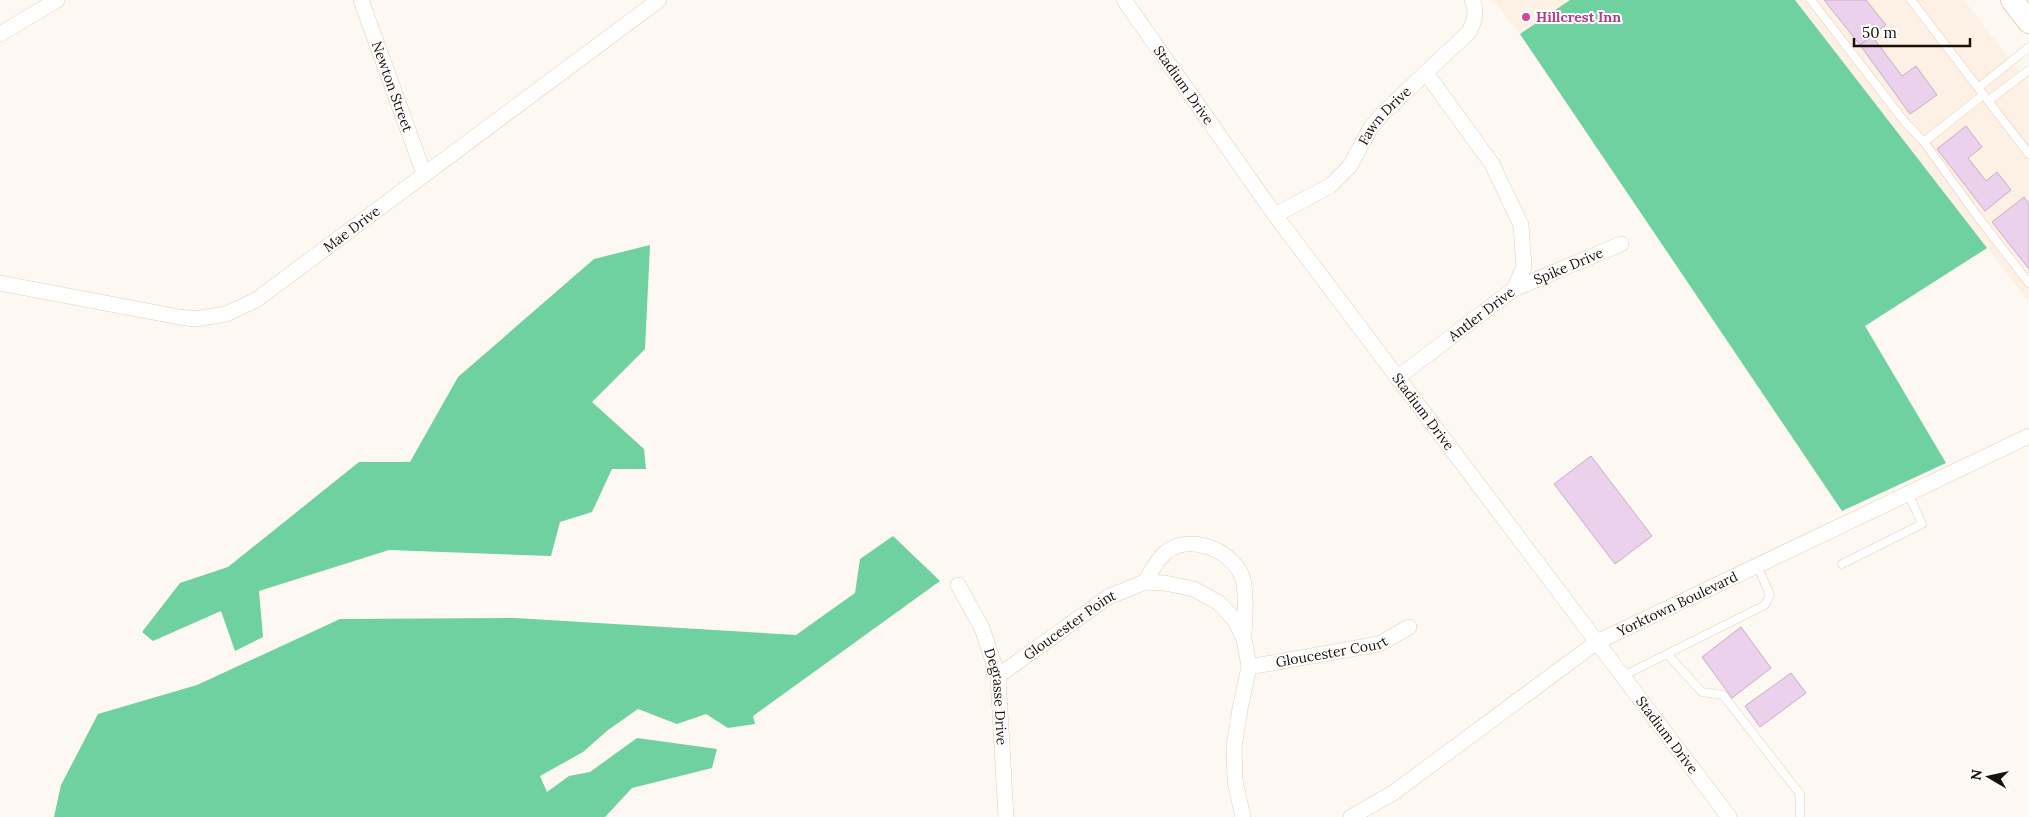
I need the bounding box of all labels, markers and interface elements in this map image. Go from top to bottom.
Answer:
place label: Hillcrest Inn [1536,8,1621,26]
marker: Hillcrest Inn [1520,11,1532,23]
scale bar [1854,15,1970,47]
text: 50 m [1862,23,1897,42]
street label: Newton Street [368,39,417,135]
street label: Stadium Drive [1150,42,1218,128]
street label: Fawn Drive [1354,82,1415,148]
street label: Mae Drive [320,202,384,256]
street label: Spike Drive [1531,243,1606,289]
street label: Antler Drive [1444,283,1518,345]
street label: Stadium Drive [1388,369,1459,454]
street label: Yorktown Boulevard [1613,567,1740,641]
street label: Gloucester Point [1020,586,1119,664]
street label: Gloucester Court [1274,632,1391,671]
street label: Degrasse Drive [980,646,1011,746]
street label: Stadium Drive [1632,693,1702,778]
north arrow [1964,752,2014,802]
text: N [1966,768,1986,782]

